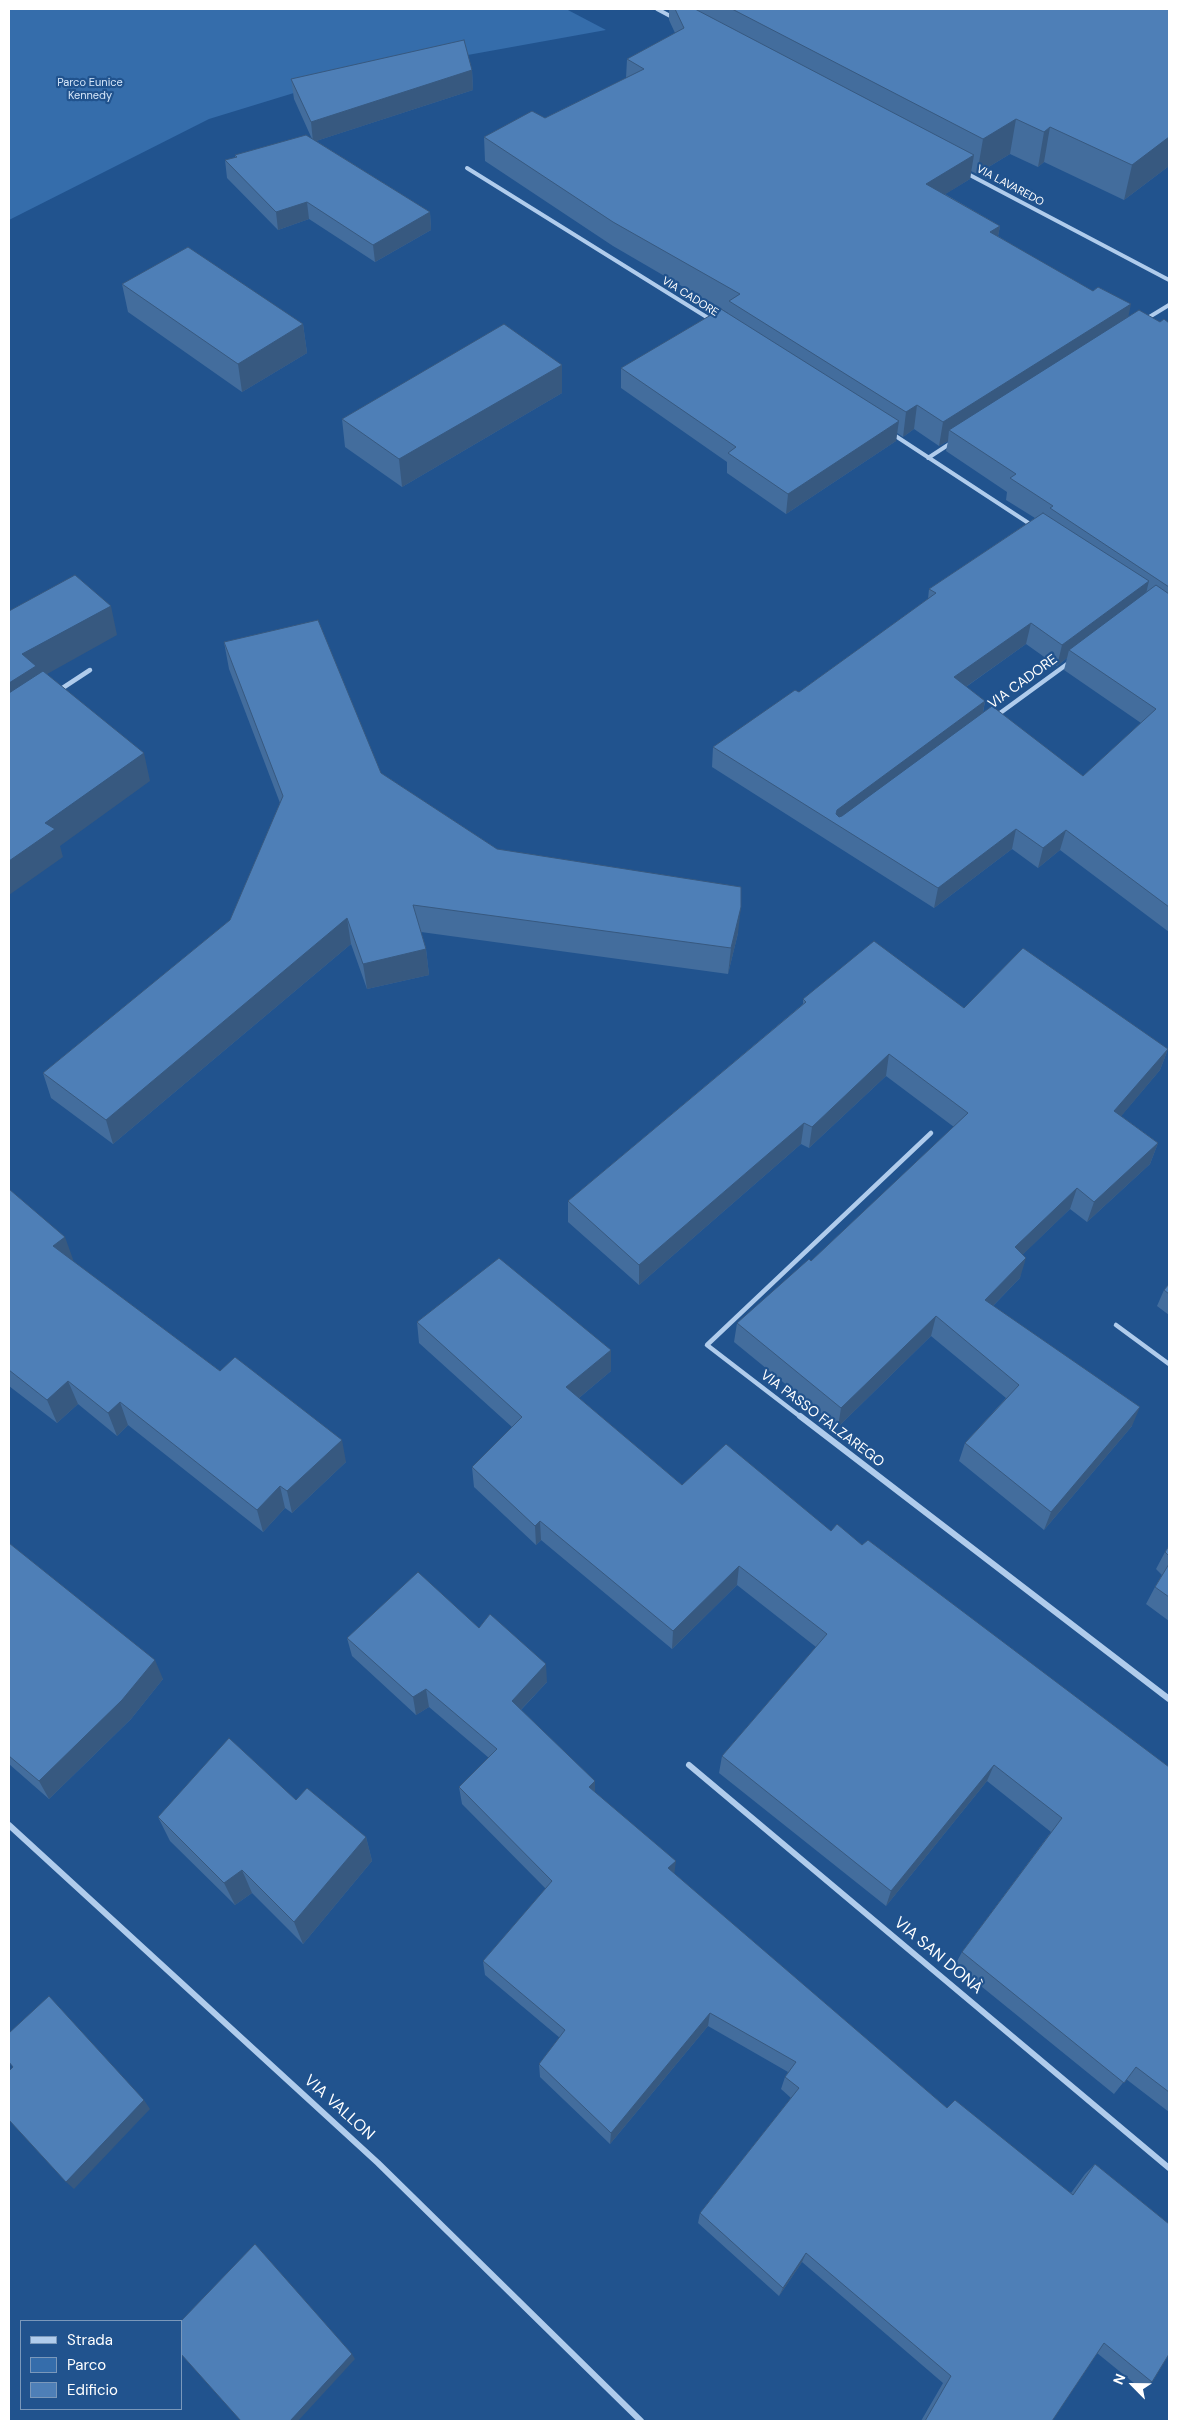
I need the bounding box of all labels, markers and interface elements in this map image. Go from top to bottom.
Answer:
park label: Parco Eunice Kennedy [57,76,123,102]
street label: VIA LAVAREDO [974,163,1046,209]
street label: VIA CADORE [659,274,721,320]
street label: VIA CADORE [985,651,1061,713]
street label: VIA PASSO FALZAREGO [757,1367,887,1471]
street label: VIA SAN DONÀ [890,1913,986,1999]
street label: VIA VALLON [300,2071,378,2145]
legend [20,2320,182,2410]
text: Strada [67,2330,113,2350]
text: Parco [67,2355,106,2375]
north arrow [1108,2360,1158,2410]
text: N [1109,2371,1129,2387]
text: Edificio [67,2380,118,2400]

